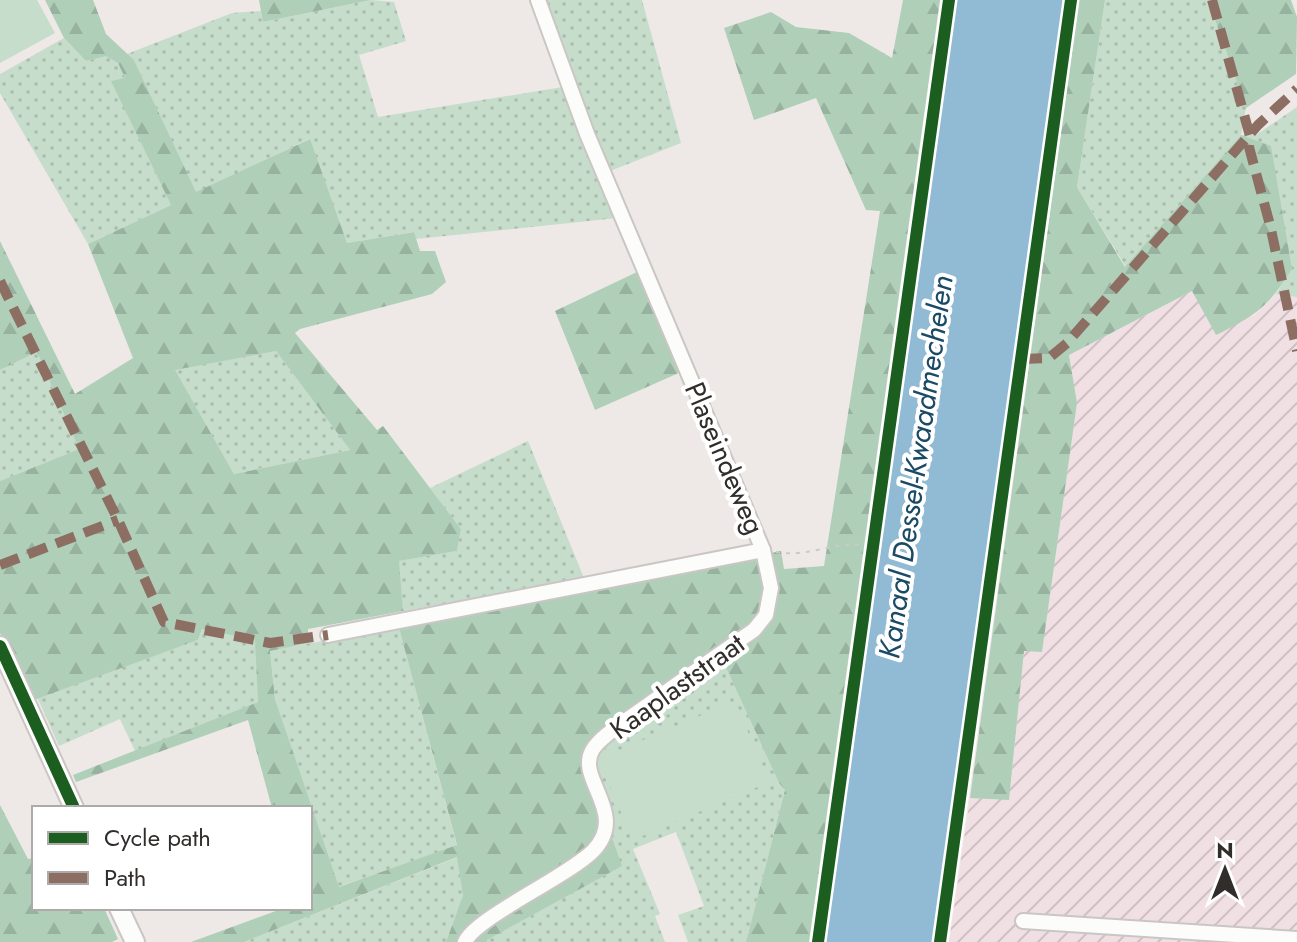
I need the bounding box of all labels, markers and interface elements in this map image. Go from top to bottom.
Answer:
water label: Kanaal Dessel-Kwaadmechelen [867,272,964,661]
street label: Plaseindeweg [674,376,775,541]
street label: Kaaplaststraat [601,623,753,749]
legend [32,806,312,910]
text: Cycle path [104,820,211,855]
north arrow [1185,830,1265,910]
text: N [1216,834,1234,866]
text: Path [104,860,146,895]

